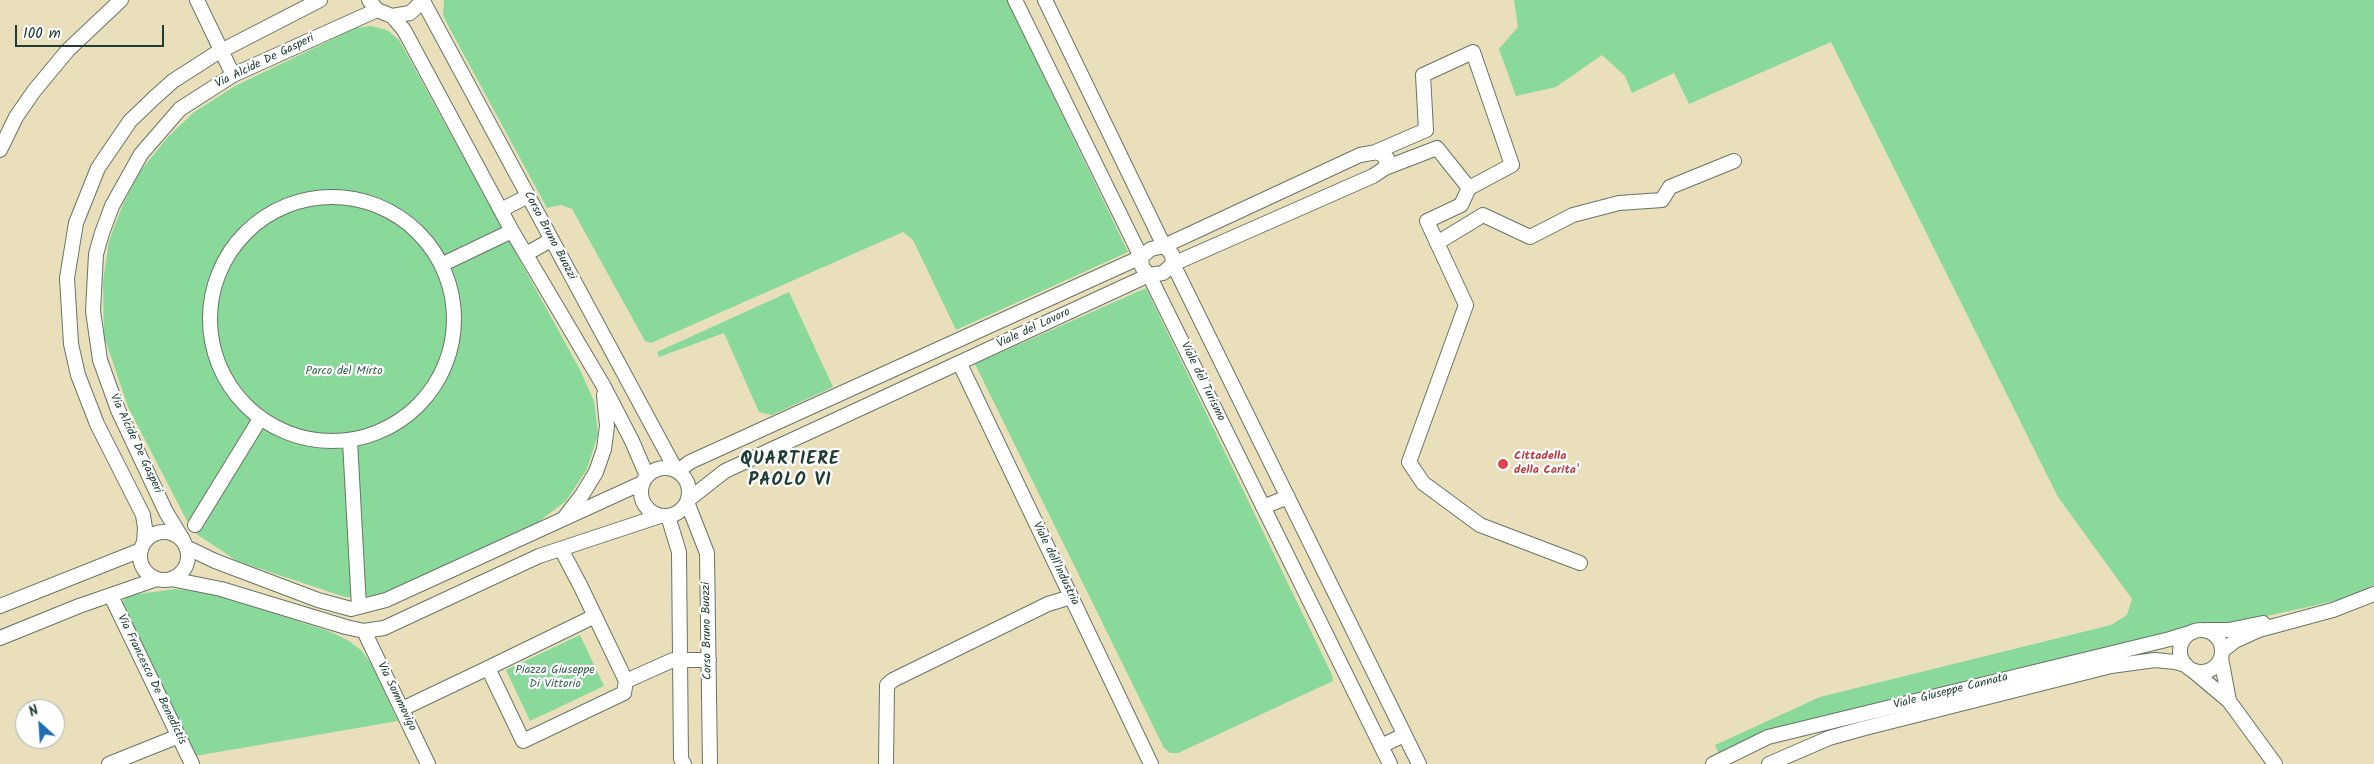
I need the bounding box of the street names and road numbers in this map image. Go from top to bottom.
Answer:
street label: Via Alcide De Gasperi [213,32,317,92]
street label: Corso Bruno Buozzi [520,189,578,283]
street label: Viale del Lavoro [995,306,1073,352]
street label: Viale del Turismo [1177,340,1227,424]
street label: Via Alcide De Gasperi [106,392,164,496]
street label: Viale dell'Industria [1029,520,1081,608]
street label: Corso Bruno Buozzi [700,582,716,680]
street label: Via Francesco De Benedictis [113,613,189,747]
street label: Via Sommovigo [373,660,419,734]
street label: Viale Giuseppe Cannata [1892,671,2010,713]

